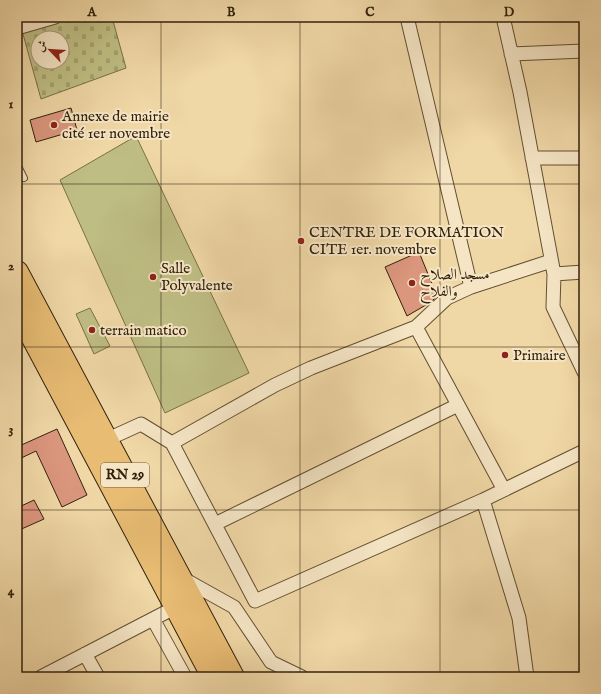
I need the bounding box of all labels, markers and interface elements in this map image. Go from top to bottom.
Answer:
text: A [87,4,98,21]
text: B [227,4,236,21]
text: C [365,4,375,21]
text: D [504,4,515,21]
north arrow [30,30,70,70]
text: ش [33,38,51,54]
text: 1 [9,96,14,113]
place label: Annexe de mairie cité 1er novembre [61,107,170,143]
marker: Annexe de mairie cité 1er novembre [49,120,59,130]
place label: CENTRE DE FORMATION CITE 1er. novembre [309,223,504,259]
marker: CENTRE DE FORMATION CITE 1er. novembre [296,236,306,246]
text: 2 [8,258,14,275]
place label: Salle Polyvalente [161,259,233,295]
place label: مسجد الصلاح والفلاح [420,265,490,304]
marker: Salle Polyvalente [148,272,158,282]
marker: مسجد الصلاح والفلاح [407,278,417,288]
place label: terrain matico [100,321,187,340]
marker: terrain matico [87,325,97,335]
place label: Primaire [513,346,566,365]
marker: Primaire [500,350,510,360]
text: 3 [9,421,14,438]
road number: RN 29 [101,463,149,487]
text: 4 [8,583,15,600]

